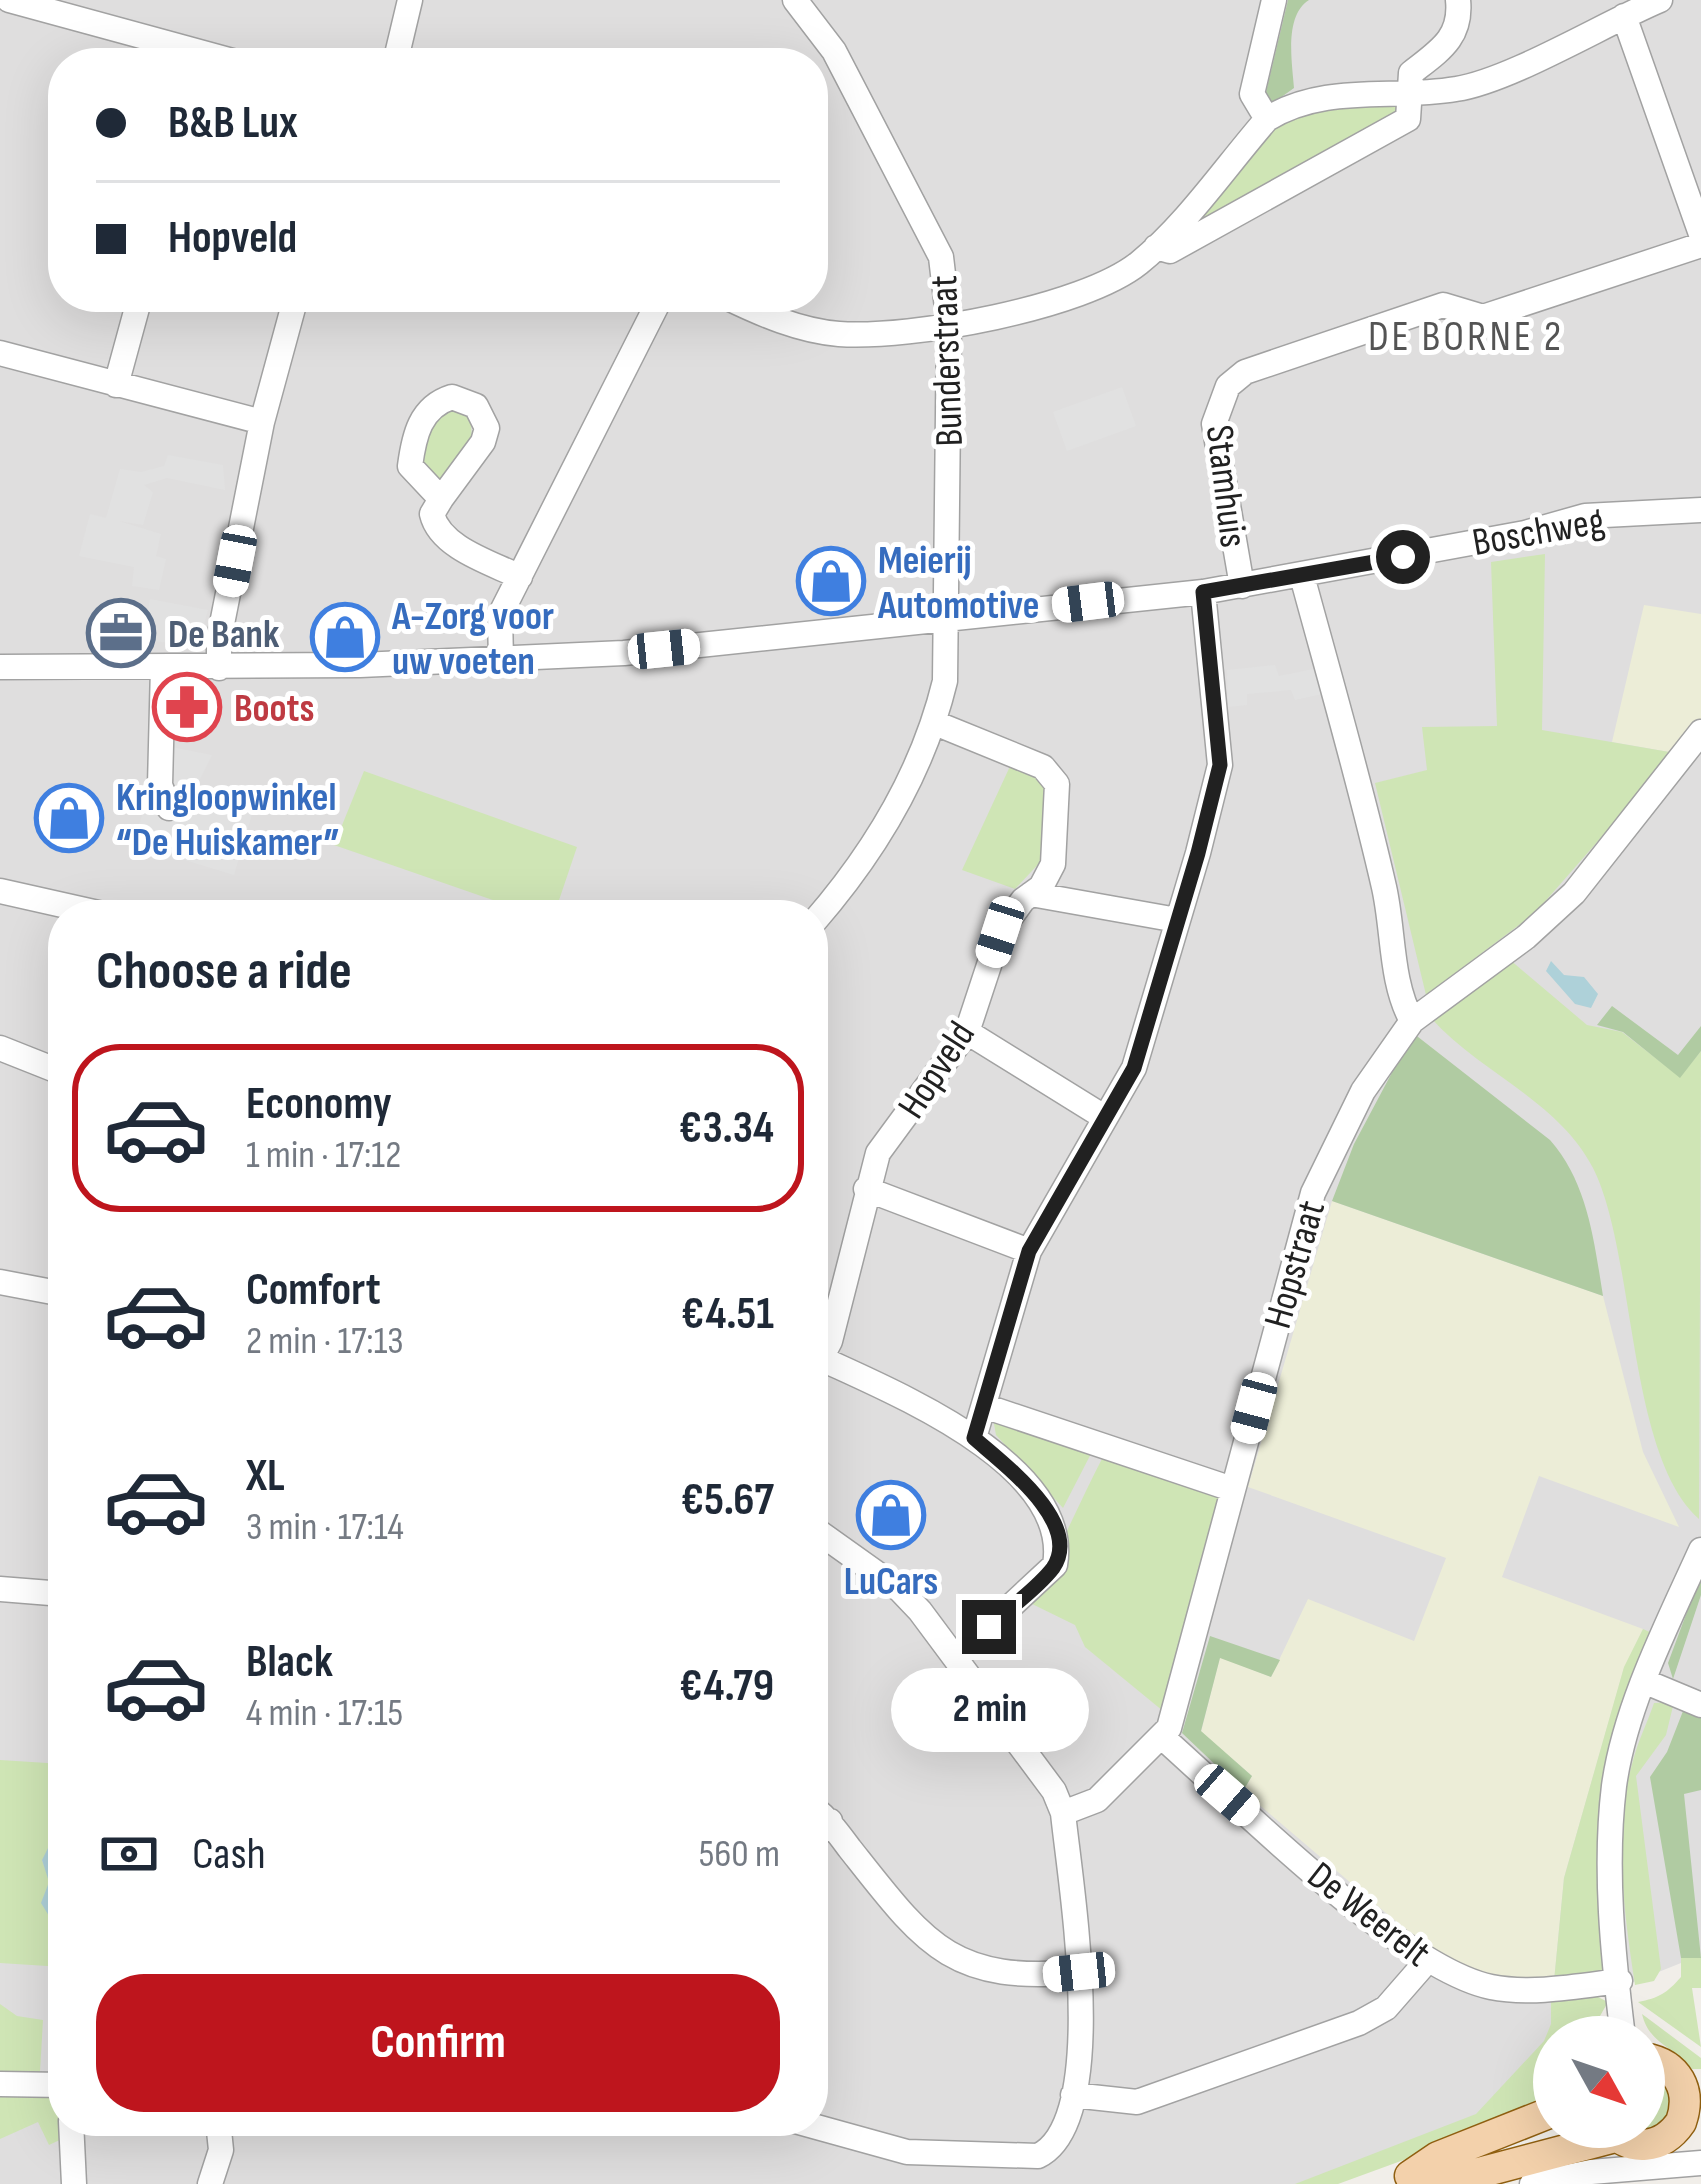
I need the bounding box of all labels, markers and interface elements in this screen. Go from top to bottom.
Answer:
text: B&B Lux [168,96,298,151]
text: Hopveld [168,211,297,266]
street label: Bunderstraat [921,274,974,447]
district label: DE BORNE 2 [1368,312,1564,363]
street label: Stamhuis [1195,423,1256,550]
street label: Boschweg [1469,498,1608,567]
car [210,522,260,600]
route start [1376,530,1430,584]
place label: Meierij Automotive [877,538,1039,630]
shop icon: Meierij Automotive [796,546,866,616]
car [1050,580,1126,624]
place label: A-Zorg voor uw voeten [391,594,554,686]
office icon: De Bank [86,598,156,668]
shop icon: A-Zorg voor uw voeten [310,602,380,672]
place label: De Bank [168,612,280,659]
car [626,627,702,671]
pharmacy icon: Boots [152,672,222,742]
place label: Boots [234,686,314,733]
place label: Kringloopwinkel “De Huiskamer” [116,775,340,867]
shop icon: Kringloopwinkel “De Huiskamer” [34,783,104,853]
car [972,892,1028,972]
text: Choose a ride [96,939,352,1004]
street label: Hopveld [889,1013,986,1128]
icon: car [102,1074,210,1182]
text: Economy [246,1077,392,1132]
text: €3.34 [679,1101,774,1156]
text: 1 min · 17:12 [246,1132,401,1179]
street label: Hopstraat [1255,1195,1336,1334]
icon: car [102,1260,210,1368]
text: Comfort [246,1263,381,1318]
text: €4.51 [681,1287,774,1342]
text: 2 min · 17:13 [246,1318,404,1365]
car [1227,1369,1281,1447]
icon: car [102,1446,210,1554]
text: XL [246,1449,285,1504]
text: €5.67 [681,1473,774,1528]
shop icon: LuCars [856,1480,926,1550]
text: 3 min · 17:14 [246,1504,404,1551]
place label: LuCars [844,1559,938,1606]
route end [962,1600,1016,1654]
icon: car [102,1632,210,1740]
text: Black [246,1635,333,1690]
text: €4.79 [679,1659,774,1714]
callout: 2 min [890,1669,1088,1753]
text: 2 min [953,1686,1027,1733]
text: 4 min · 17:15 [246,1690,403,1737]
car [1188,1758,1266,1832]
icon: cash [96,1821,162,1887]
text: Cash [192,1827,266,1882]
text: 560 m [699,1831,780,1878]
street label: De Weerelt [1298,1853,1439,1977]
car [1041,1950,1117,1994]
button: Confirm [96,1974,780,2112]
north arrow [1533,2016,1665,2148]
map controls [1533,2016,1665,2148]

